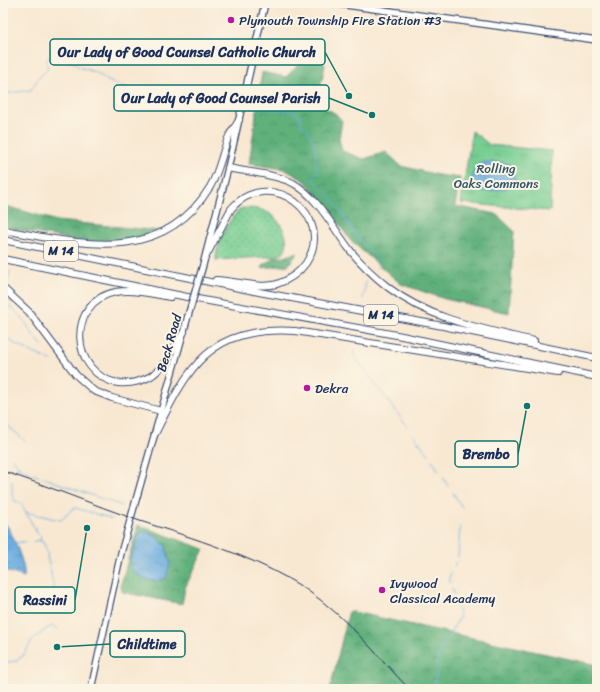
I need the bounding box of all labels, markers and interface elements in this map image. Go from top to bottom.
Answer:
place label: Plymouth Township Fire Station #3 [239,9,441,32]
marker: Plymouth Township Fire Station #3 [226,15,236,25]
callout: Our Lady of Good Counsel Catholic Church [50,39,325,65]
text: Our Lady of Good Counsel Catholic Church [57,40,317,65]
callout: Our Lady of Good Counsel Parish [114,85,329,111]
text: Our Lady of Good Counsel Parish [120,86,321,111]
park label: Rolling Oaks Commons [454,157,539,195]
road number: M 14 [44,241,78,261]
road number: M 14 [364,305,398,325]
street label: Beck Road [150,310,189,375]
place label: Dekra [315,377,349,400]
marker: Dekra [302,383,312,393]
callout: Brembo [455,441,518,467]
text: Brembo [462,442,510,467]
place label: Ivywood Classical Academy [389,572,495,610]
marker: Ivywood Classical Academy [377,585,387,595]
callout: Rassini [15,587,75,613]
text: Rassini [22,588,68,613]
callout: Childtime [110,631,185,657]
text: Childtime [117,632,177,657]

